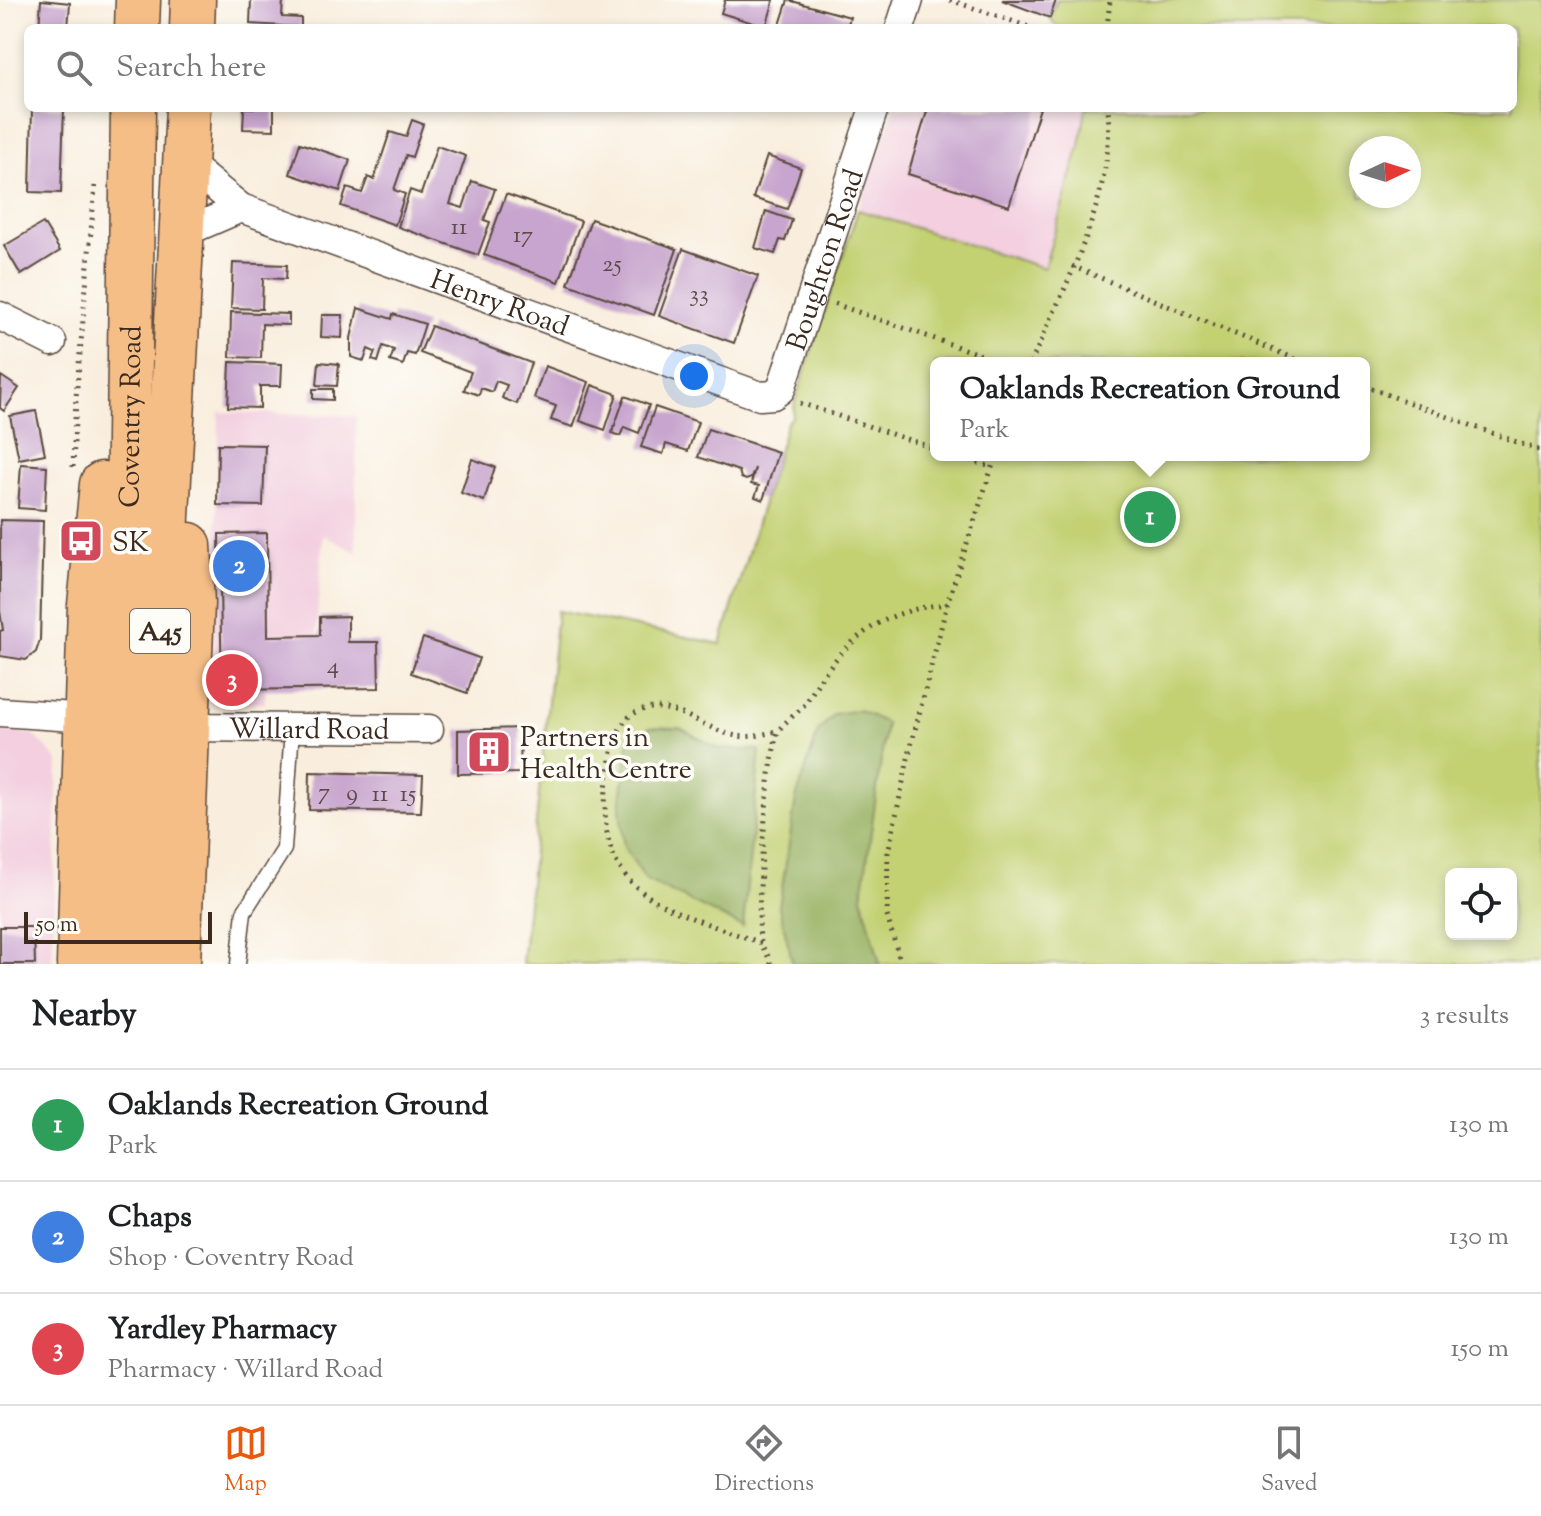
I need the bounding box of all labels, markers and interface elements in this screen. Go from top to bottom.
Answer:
search box [24,24,1517,112]
icon: search [52,46,96,90]
text: Search here [116,47,266,90]
north arrow [1349,136,1421,208]
street label: Boughton Road [778,164,876,357]
house number: 11 [451,211,467,245]
house number: 17 [513,219,533,253]
house number: 25 [602,248,622,282]
street label: Henry Road [424,261,574,348]
house number: 33 [689,278,709,312]
street label: Coventry Road [111,325,153,508]
your location [674,356,714,396]
popup [930,357,1370,461]
text: Oaklands Recreation Ground [960,369,1340,412]
text: Park [960,412,1009,449]
pin: 1 [1124,487,1176,547]
bus stop icon: SK [57,517,105,565]
place label: SK [112,524,149,564]
pin: 2 [213,536,265,596]
road number: A45 [130,609,190,653]
pin: 3 [206,650,258,710]
house number: 4 [327,650,339,684]
street label: Willard Road [228,710,390,752]
place label: Partners in Health Centre [520,719,692,791]
building icon: Partners in Health Centre [465,728,513,776]
house number: 7 [318,776,330,810]
house number: 9 [346,777,358,811]
house number: 11 [372,778,388,812]
house number: 15 [400,778,416,812]
map controls [1445,868,1517,940]
button: locate [1445,868,1517,940]
scale bar [24,908,212,944]
text: 50 m [36,910,78,942]
text: Nearby [32,992,137,1041]
text: 3 results [1420,998,1509,1035]
text: Oaklands Recreation Ground [108,1085,489,1128]
text: 1 [54,1107,62,1144]
text: 130 m [1449,1107,1509,1144]
text: Park [108,1128,158,1165]
text: Chaps [108,1197,192,1240]
text: 2 [52,1219,64,1256]
text: 130 m [1449,1219,1509,1256]
text: Shop · Coventry Road [108,1240,354,1277]
text: Yardley Pharmacy [108,1309,337,1352]
text: 3 [53,1331,63,1368]
text: 150 m [1450,1331,1509,1368]
text: Pharmacy · Willard Road [108,1352,383,1389]
tab: Map [224,1421,268,1501]
tab: Directions [715,1421,814,1501]
tab: Saved [1261,1421,1317,1501]

